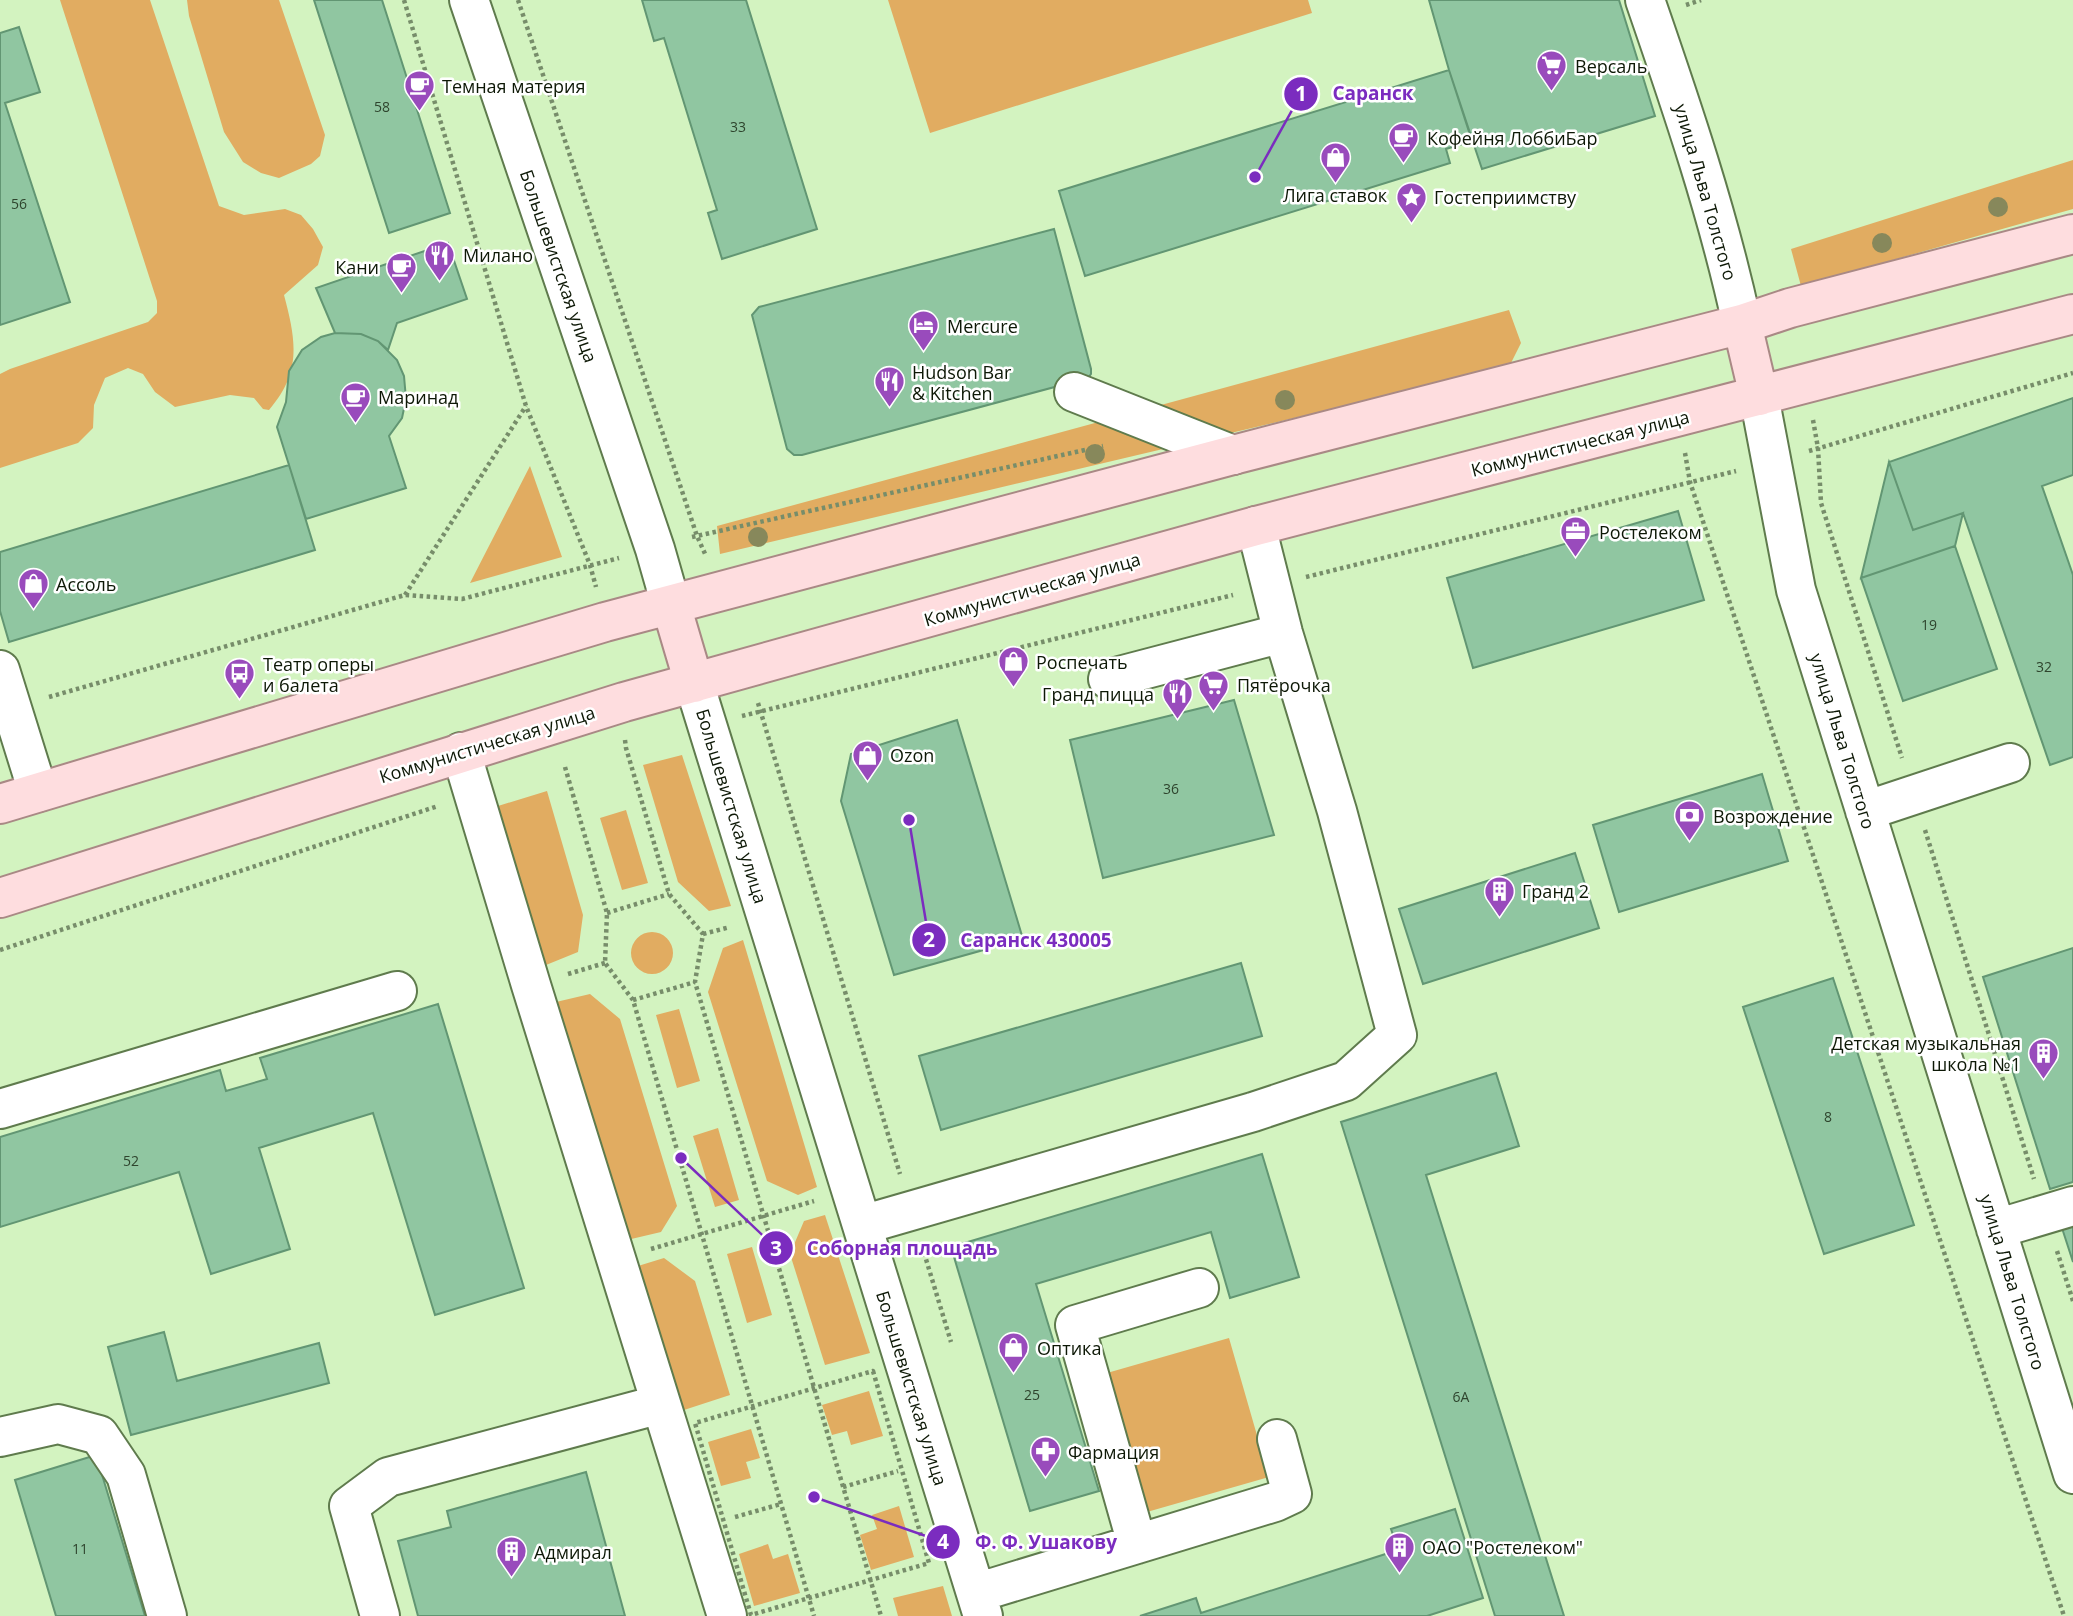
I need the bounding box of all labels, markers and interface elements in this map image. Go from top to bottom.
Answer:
supermarket icon: Версаль [1535,49,1569,93]
place label: Версаль [1575,54,1647,78]
cafe icon: Темная материя [402,69,436,113]
place label: Темная материя [442,74,585,98]
callout: Саранск [1284,74,1428,114]
text: 1 [1295,79,1307,107]
text: Саранск [1332,80,1414,106]
house number: 58 [374,97,390,116]
street label: улица Льва Толстого [1669,101,1743,283]
house number: 33 [730,117,746,136]
cafe icon: Кофейня ЛоббиБар [1387,121,1421,165]
place label: Кофейня ЛоббиБар [1427,126,1598,150]
shop icon: Лига ставок [1318,140,1352,184]
street label: Большевистская улица [515,166,603,366]
place icon: Гостеприимству [1394,180,1428,224]
place label: Лига ставок [1283,183,1388,207]
place label: Гостеприимству [1434,185,1577,209]
house number: 56 [11,194,27,213]
restaurant icon: Милано [423,238,457,282]
place label: Милано [463,243,533,267]
cafe icon: Кани [385,250,419,294]
place label: Кани [335,255,379,279]
hotel icon: Mercure [907,309,941,353]
place label: Mercure [947,314,1018,338]
place label: Hudson Bar & Kitchen [912,360,1012,405]
restaurant icon: Hudson Bar & Kitchen [872,365,906,409]
cafe icon: Маринад [338,380,372,424]
place label: Маринад [378,385,458,409]
street label: Коммунистическая улица [1468,404,1692,482]
office icon: Ростелеком [1559,515,1593,559]
place label: Ростелеком [1599,520,1702,544]
street label: Коммунистическая улица [921,547,1143,631]
shop icon: Ассоль [16,567,50,611]
place label: Ассоль [56,572,116,596]
house number: 19 [1921,615,1937,634]
shop icon: Роспечать [996,645,1030,689]
place label: Роспечать [1036,650,1128,674]
street label: улица Льва Толстого [1805,650,1881,832]
place label: Театр оперы и балета [263,652,374,697]
bus stop icon: Театр оперы и балета [223,657,257,701]
house number: 32 [2036,657,2052,676]
supermarket icon: Пятёрочка [1197,668,1231,712]
place label: Пятёрочка [1237,673,1331,697]
restaurant icon: Гранд пицца [1160,677,1194,721]
place label: Гранд пицца [1042,682,1154,706]
street label: Коммунистическая улица [376,700,598,788]
street label: Большевистская улица [691,706,773,906]
shop icon: Ozon [850,738,884,782]
place label: Ozon [890,743,934,767]
house number: 36 [1163,779,1179,798]
bank icon: Возрождение [1673,799,1707,843]
place label: Возрождение [1713,804,1833,828]
building icon: Гранд 2 [1482,874,1516,918]
place label: Гранд 2 [1522,879,1589,903]
callout: Саранск 430005 [912,920,1126,960]
text: 2 [923,925,935,953]
text: Саранск 430005 [960,927,1112,953]
place label: Детская музыкальная школа №1 [1831,1031,2021,1076]
building icon: Детская музыкальная школа №1 [2027,1036,2061,1080]
house number: 8 [1824,1107,1832,1126]
house number: 52 [123,1151,139,1170]
street label: улица Льва Толстого [1975,1191,2051,1373]
callout: Соборная площадь [758,1228,1012,1268]
text: 3 [770,1234,782,1262]
text: Соборная площадь [807,1235,997,1261]
street label: Большевистская улица [871,1288,953,1488]
shop icon: Оптика [997,1331,1031,1375]
place label: Оптика [1037,1336,1101,1360]
house number: 25 [1024,1385,1040,1404]
house number: 6А [1453,1387,1470,1406]
pharmacy icon: Фармация [1028,1435,1062,1479]
place label: Фармация [1068,1440,1159,1464]
callout: Ф. Ф. Ушакову [926,1522,1131,1562]
text: 4 [937,1527,949,1555]
text: Ф. Ф. Ушакову [975,1529,1117,1555]
building icon: ОАО "Ростелеком" [1382,1530,1416,1574]
building icon: Адмирал [494,1535,528,1579]
place label: ОАО "Ростелеком" [1422,1535,1583,1559]
house number: 11 [72,1539,88,1558]
place label: Адмирал [534,1540,612,1564]

